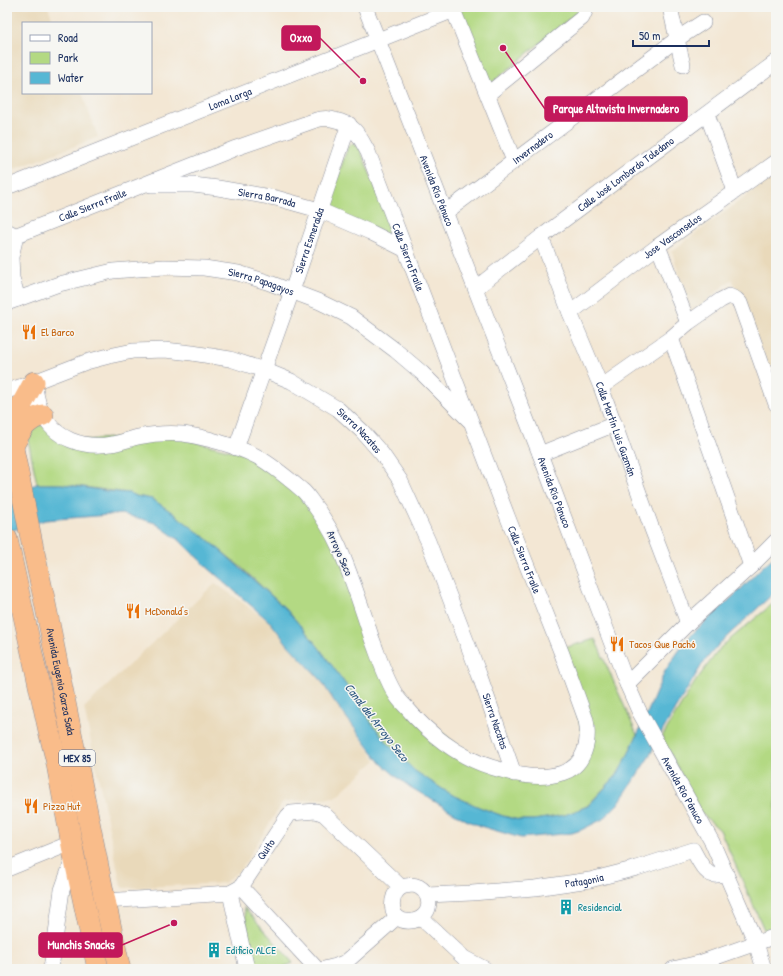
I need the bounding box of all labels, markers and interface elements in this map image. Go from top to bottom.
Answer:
legend [22,22,152,94]
scale bar [633,22,709,48]
callout: Oxxo [282,26,320,50]
text: 50 m [639,27,660,44]
text: Road [58,29,78,46]
text: Oxxo [290,29,312,46]
text: Park [58,49,78,66]
text: Water [58,69,84,86]
street label: Loma Larga [207,84,254,113]
callout: Parque Altavista Invernadero [545,97,687,121]
text: Parque Altavista Invernadero [553,100,679,118]
street label: Invernadero [509,127,556,167]
street label: Calle José Lombardo Toledano [574,133,677,215]
street label: Avenida Río Pánuco [417,153,457,228]
street label: Calle Sierra Fraile [57,185,129,225]
street label: Sierra Barrada [237,185,298,210]
street label: Sierra Esmeralda [292,205,327,275]
street label: Jose Vasconselos [640,210,704,262]
street label: Calle Sierra Fraile [389,221,428,294]
street label: Sierra Papagayos [227,265,296,299]
restaurant icon: El Barco [20,323,38,341]
place label: El Barco [41,325,75,339]
street label: Calle Martín Luis Guzmán [592,379,639,478]
street label: Sierra Nacatas [334,405,385,456]
street label: Avenida Río Pánuco [535,455,574,530]
street label: Calle Sierra Fraile [505,524,544,596]
street label: Arroyo Seco [324,528,356,578]
restaurant icon: McDonald's [124,602,142,620]
place label: McDonald's [145,604,188,618]
street label: Avenida Eugenio Garza Sada [43,627,79,737]
restaurant icon: Tacos Que Pachó [608,635,626,653]
place label: Tacos Que Pachó [629,637,696,651]
water label: Canal del Arroyo Seco [341,679,414,766]
street label: Sierra Nacatas [479,691,512,751]
road number: MEX 85 [59,750,95,766]
street label: Avenida Río Pánuco [659,754,708,827]
restaurant icon: Pizza Hut [22,797,40,815]
place label: Pizza Hut [43,799,81,813]
street label: Quito [254,836,278,862]
street label: Patagonia [564,870,606,891]
building icon: Residencial [557,898,575,916]
place label: Residencial [578,900,622,914]
callout: Munchis Snacks [39,933,122,957]
text: Munchis Snacks [47,936,115,953]
building icon: Edificio ALCE [205,941,223,959]
place label: Edificio ALCE [226,943,276,957]

